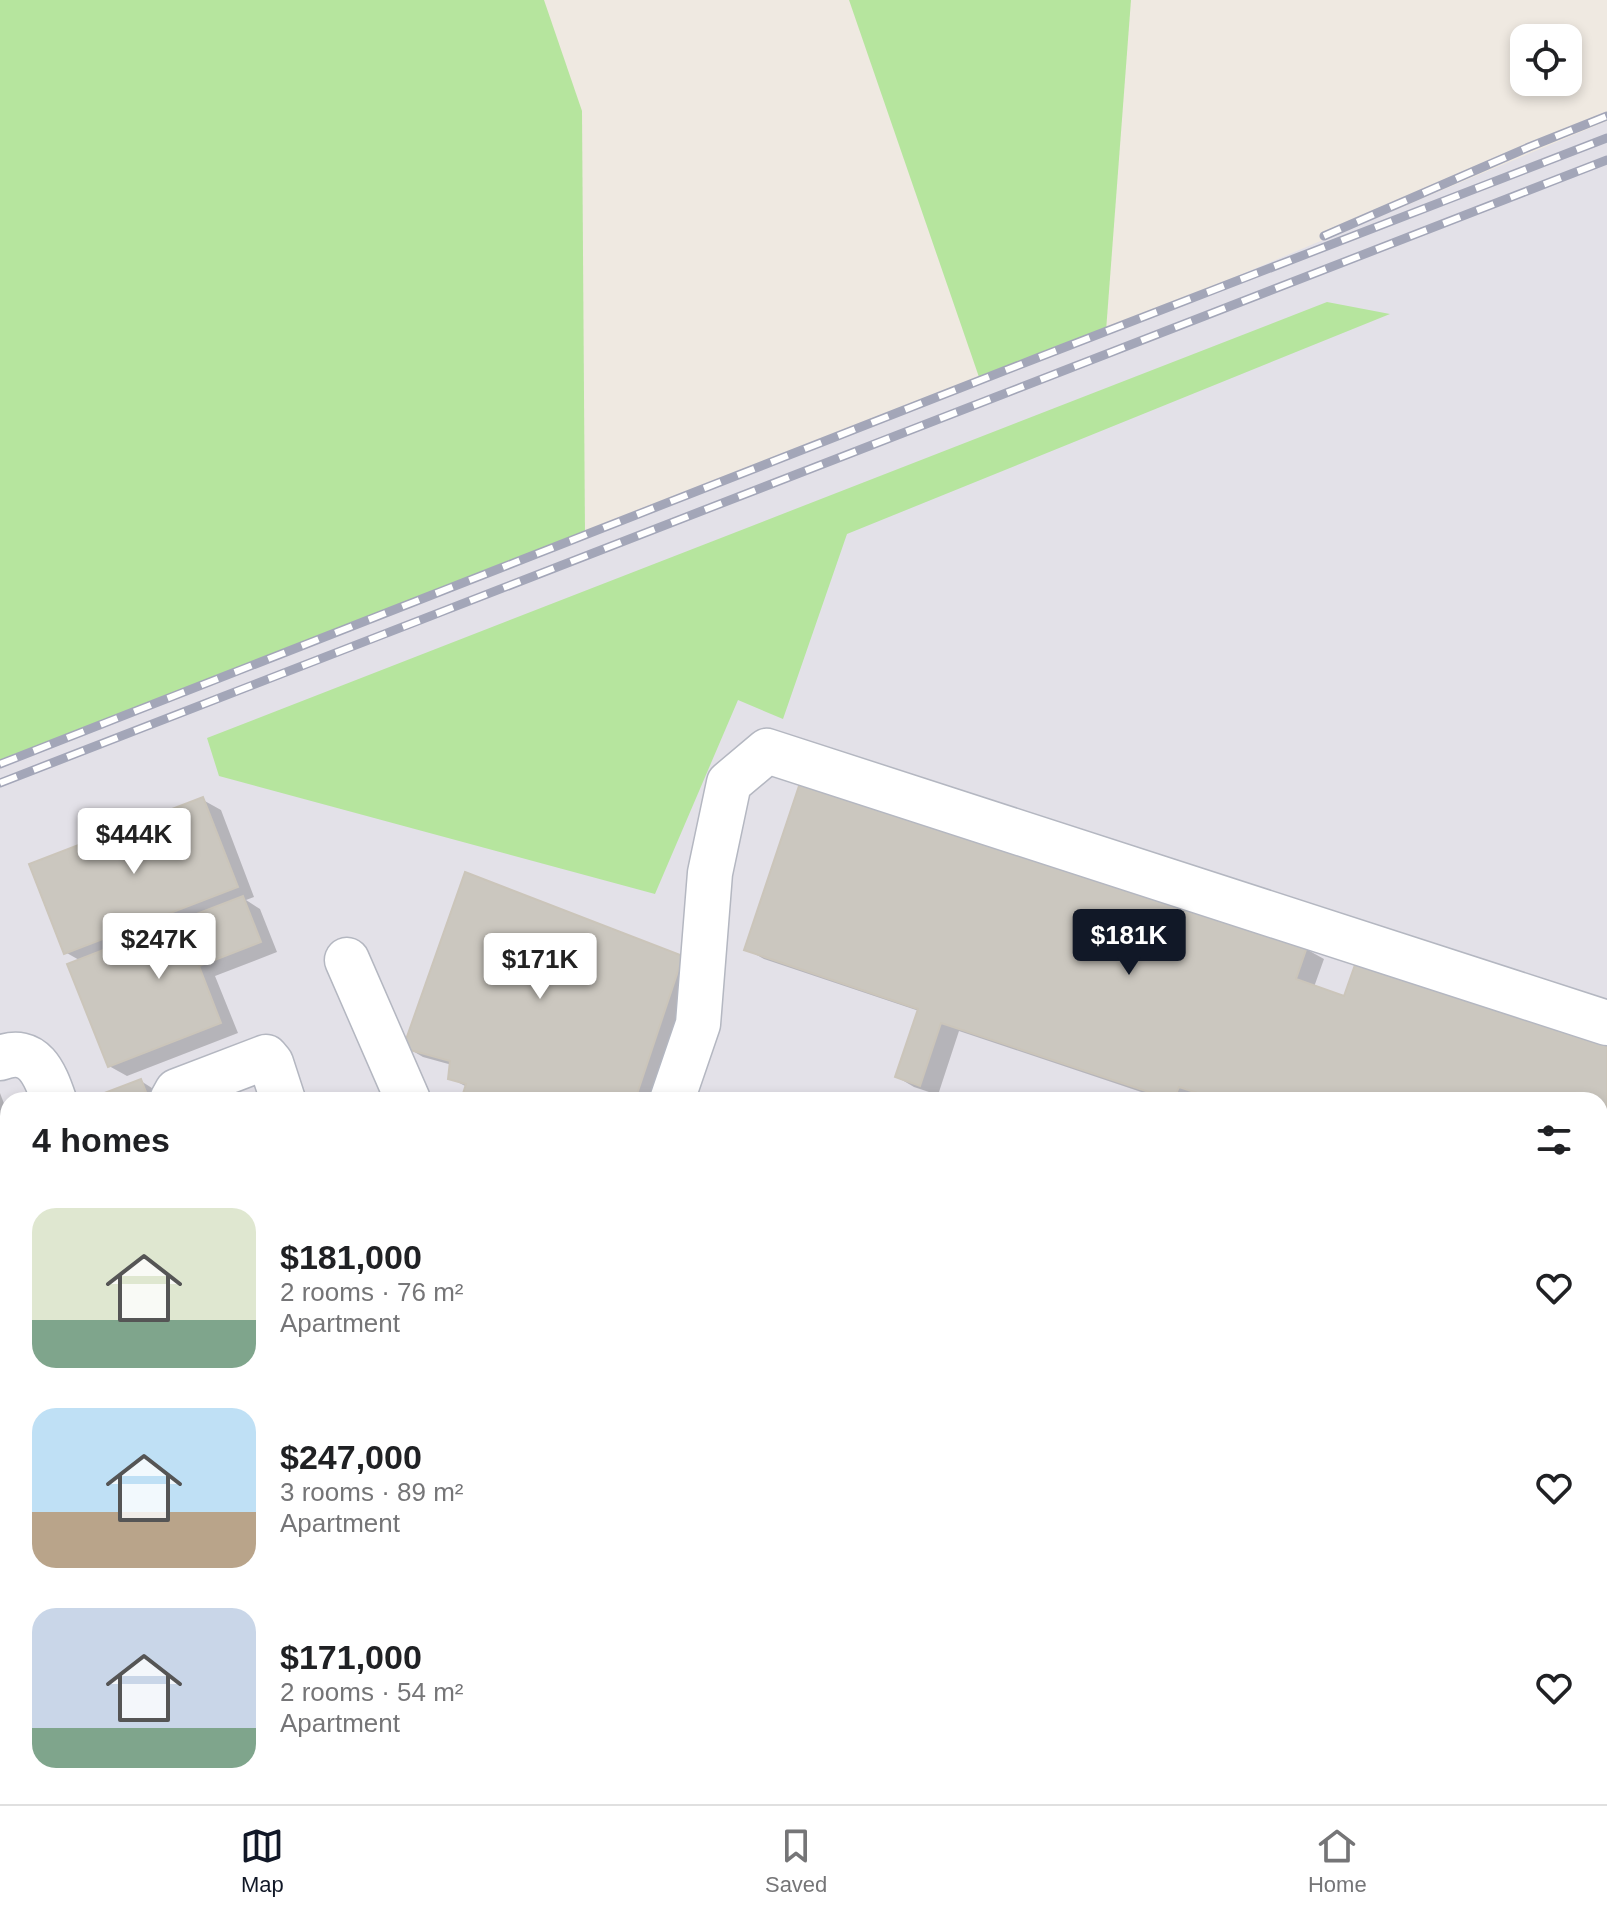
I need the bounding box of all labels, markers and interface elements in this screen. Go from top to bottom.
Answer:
map controls [1510,24,1582,96]
button: locate [1510,24,1582,96]
pin: $444K [78,808,190,876]
text: $444K [96,819,172,849]
pin: $181K [1073,909,1185,977]
pin: $247K [103,913,215,981]
text: $181K [1091,920,1167,950]
text: $247K [121,924,197,954]
pin: $171K [484,933,596,1001]
text: $171K [502,944,578,974]
icon: filters [1532,1118,1576,1162]
text: 4 homes [32,1121,170,1159]
text: $181,000 [280,1238,422,1276]
icon: home [96,1240,192,1336]
icon: heart [1532,1266,1576,1310]
text: 2 rooms · 76 m² [280,1277,464,1307]
text: Apartment [280,1308,400,1338]
text: $247,000 [280,1438,422,1476]
icon: home [96,1440,192,1536]
icon: heart [1532,1466,1576,1510]
text: 3 rooms · 89 m² [280,1477,464,1507]
text: Apartment [280,1508,400,1538]
text: $171,000 [280,1638,422,1676]
icon: home [96,1640,192,1736]
icon: heart [1532,1666,1576,1710]
text: 2 rooms · 54 m² [280,1677,464,1707]
text: Apartment [280,1708,400,1738]
tab: Map [240,1824,284,1898]
tab: Saved [765,1824,827,1898]
tab: Home [1308,1824,1367,1898]

